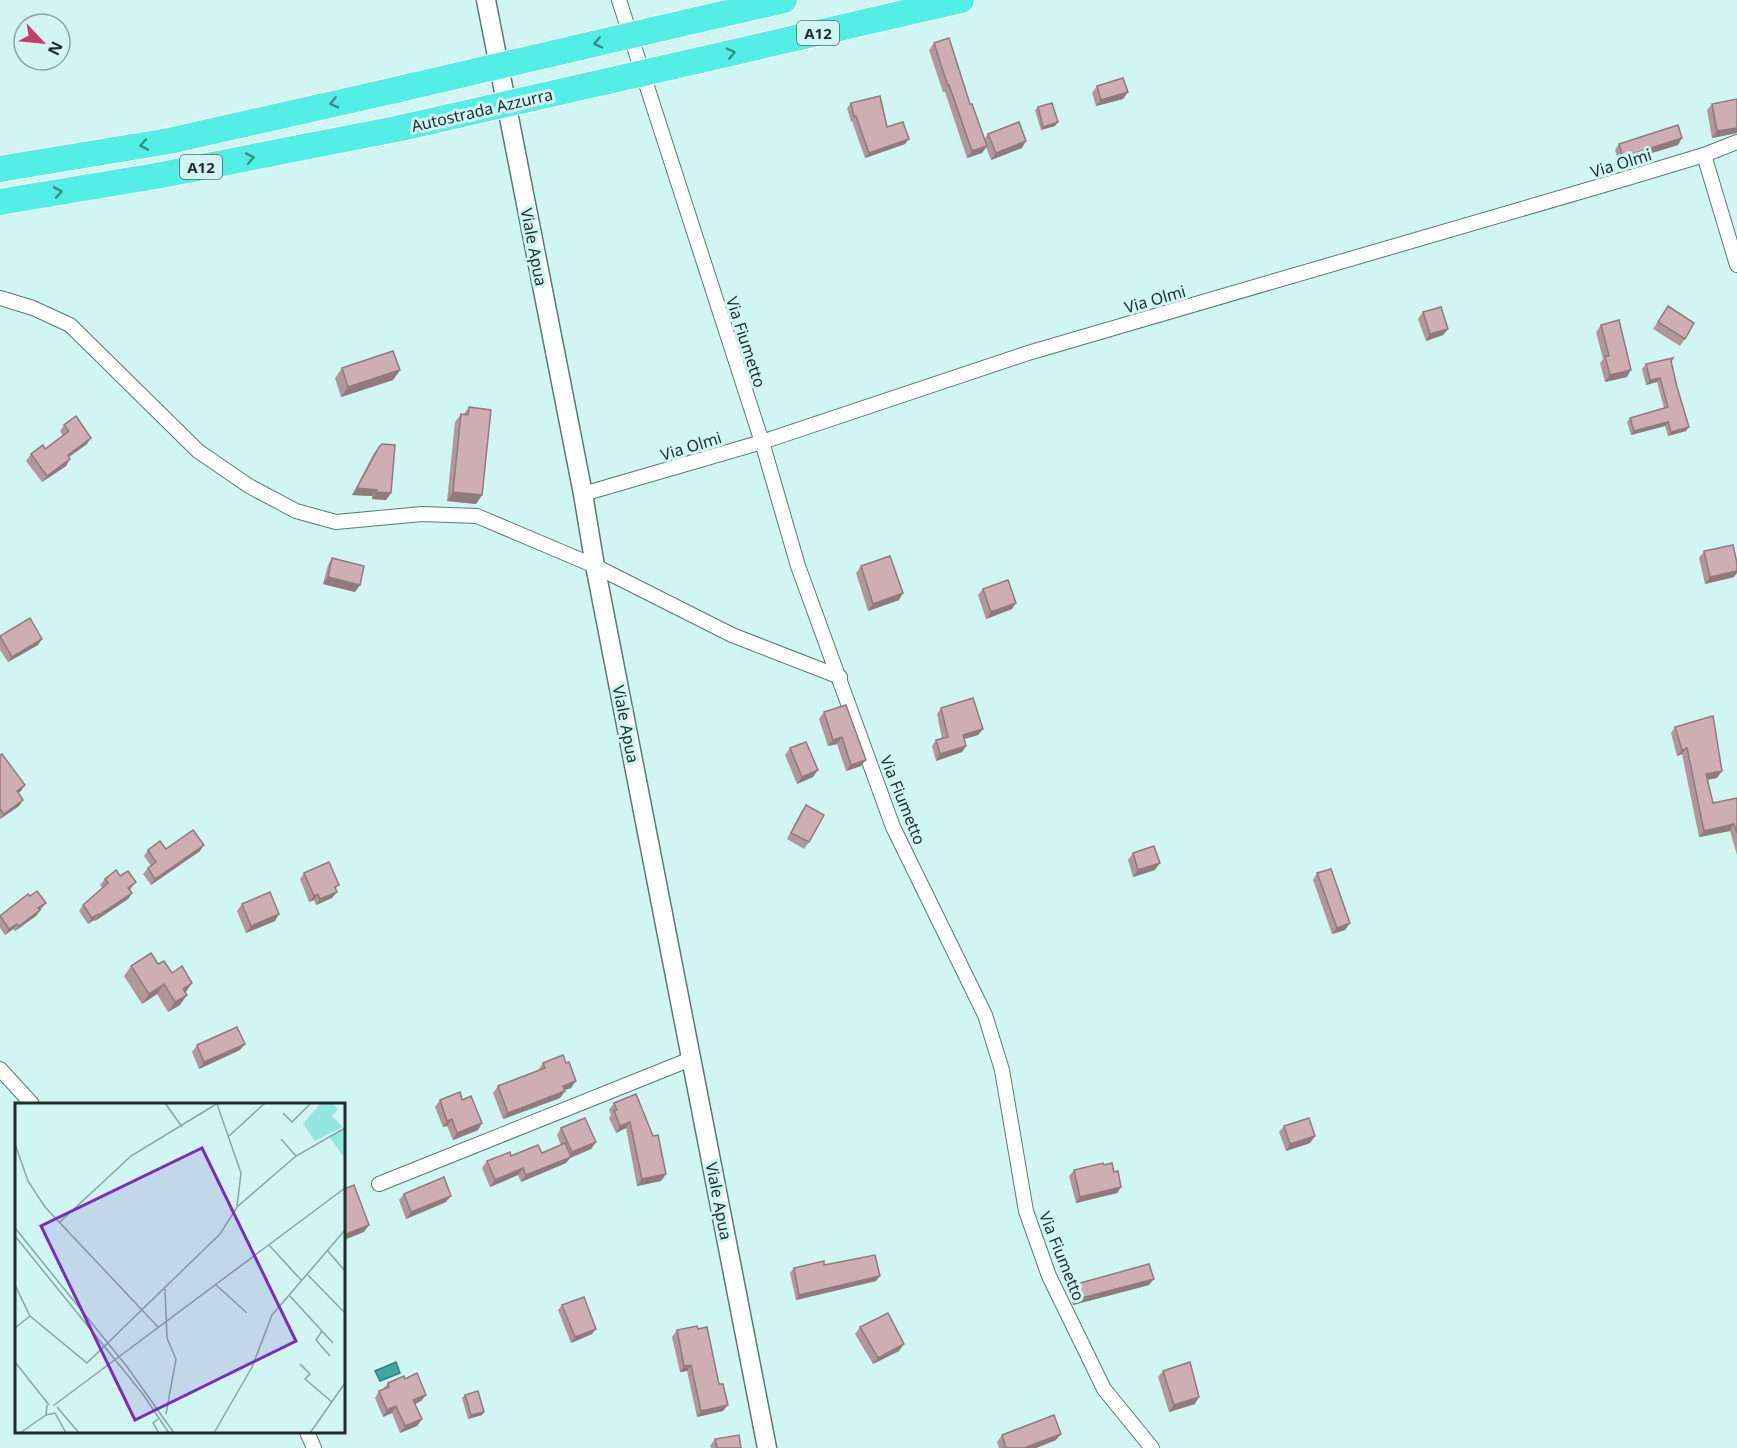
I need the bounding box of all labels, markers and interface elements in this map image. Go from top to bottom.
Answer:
north arrow [12,12,72,72]
road number: A12 [797,21,839,45]
one-way arrow [593,36,603,49]
text: N [43,38,68,59]
one-way arrow [726,47,736,60]
street label: Autostrada Azzurra [409,83,555,137]
one-way arrow [330,96,340,109]
one-way arrow [139,138,149,151]
street label: Via Olmi [1588,143,1654,183]
one-way arrow [244,152,254,165]
road number: A12 [180,155,222,179]
one-way arrow [53,187,62,199]
street label: Viale Apua [516,206,552,288]
street label: Via Olmi [1122,280,1188,318]
street label: Via Fiumetto [721,294,771,390]
street label: Via Olmi [658,426,724,466]
street label: Viale Apua [608,683,644,765]
street label: Via Fiumetto [875,752,931,848]
inset map [15,1103,345,1433]
street label: Viale Apua [701,1160,737,1242]
street label: Via Fiumetto [1034,1208,1090,1304]

